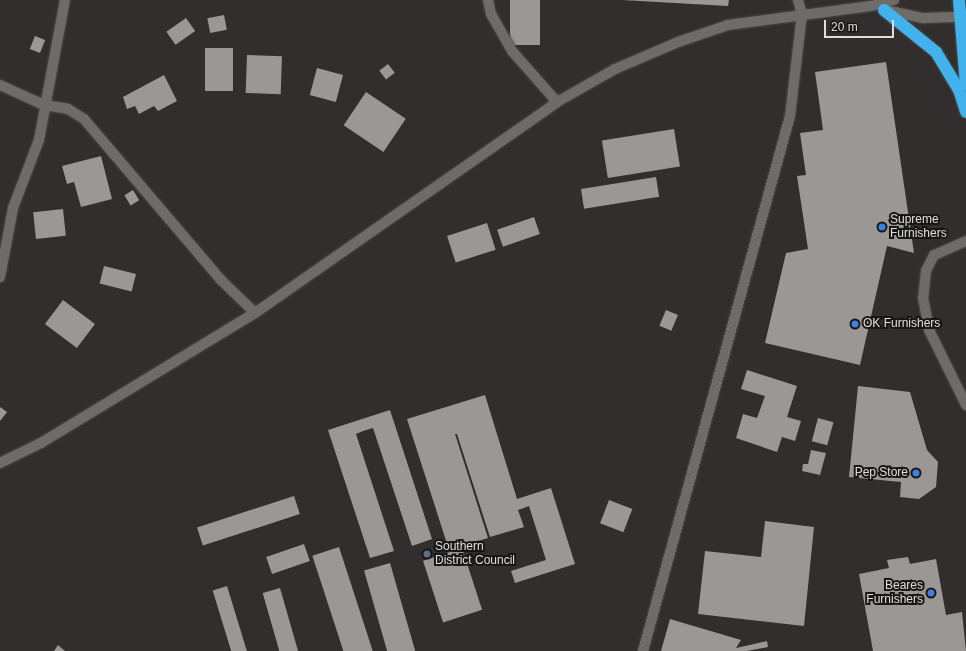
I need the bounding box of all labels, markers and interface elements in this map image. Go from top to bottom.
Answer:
scale bar [826,12,896,38]
text: 20 m [831,20,858,34]
place label: Supreme Furnishers [890,213,947,241]
marker: Supreme Furnishers [877,222,887,232]
place label: OK Furnishers [863,317,940,331]
marker: OK Furnishers [850,319,860,329]
place label: Pep Store [855,466,908,480]
marker: Pep Store [911,468,921,478]
place label: Southern District Council [435,540,515,568]
marker: Southern District Council [422,549,432,559]
place label: Beares Furnishers [866,579,923,607]
marker: Beares Furnishers [926,588,936,598]

